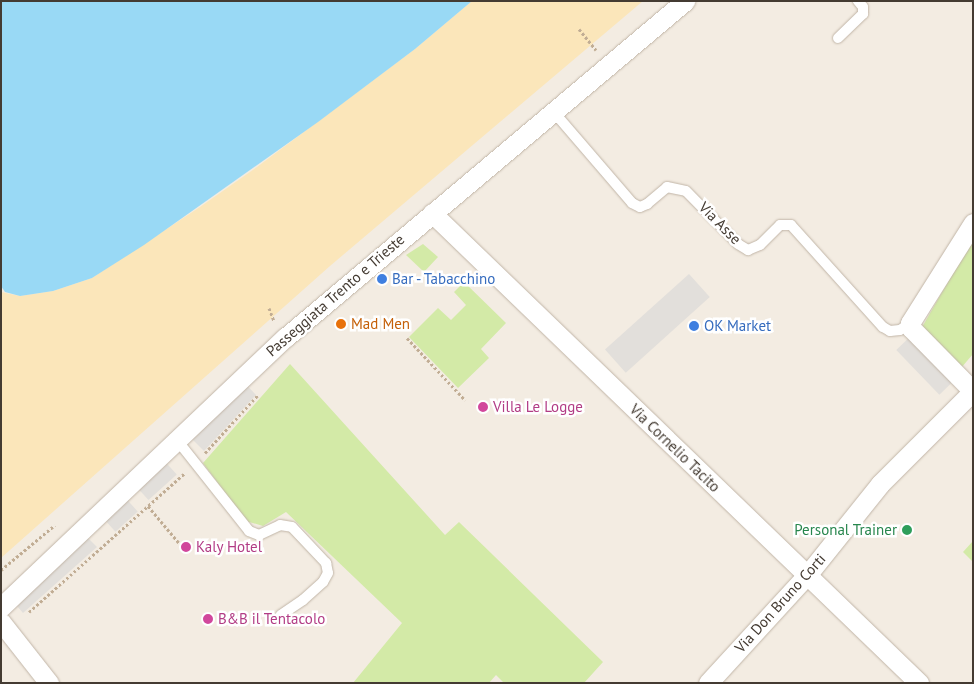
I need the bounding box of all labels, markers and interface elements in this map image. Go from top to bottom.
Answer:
street label: Via Asse [695,198,745,248]
street label: Passeggiata Trento e Trieste [262,230,408,360]
place label: Bar - Tabacchino [392,270,498,288]
marker: Bar - Tabacchino [376,273,388,285]
place label: Mad Men [351,315,410,333]
place label: OK Market [704,317,772,335]
marker: Mad Men [335,318,347,330]
marker: OK Market [688,320,700,332]
place label: Villa Le Logge [493,398,583,416]
street label: Via Cornelio Tacito [626,400,724,496]
marker: Villa Le Logge [477,401,489,413]
place label: Personal Trainer [794,521,897,539]
marker: Personal Trainer [901,524,913,536]
place label: Kaly Hotel [196,538,263,556]
marker: Kaly Hotel [180,541,192,553]
street label: Via Don Bruno Corti [731,550,829,656]
place label: B&B il Tentacolo [218,610,326,628]
marker: B&B il Tentacolo [202,613,214,625]

